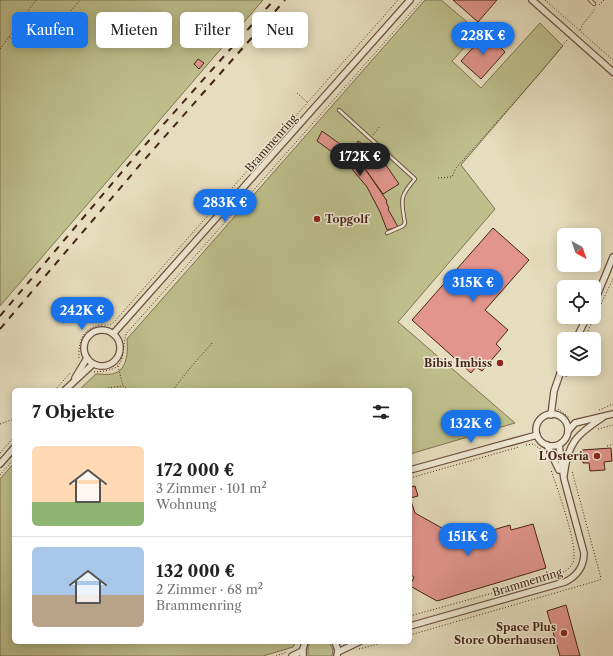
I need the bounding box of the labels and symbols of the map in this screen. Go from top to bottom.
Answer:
pin: 228K € [450,22,516,56]
street label: Brammenring [242,111,300,175]
pin: 172K € [327,143,393,177]
pin: 283K € [192,189,258,223]
place label: Topgolf [325,212,370,226]
marker: Topgolf [312,214,322,224]
north arrow [557,228,601,272]
pin: 315K € [440,269,506,303]
pin: 242K € [49,297,115,331]
place label: Bibis Imbiss [424,356,492,370]
marker: Bibis Imbiss [495,358,505,368]
pin: 132K € [438,410,504,444]
place label: L'Osteria [539,449,590,463]
marker: L'Osteria [592,451,602,461]
pin: 151K € [435,523,501,557]
street label: Brammenring [490,565,564,599]
place label: Space Plus Store Oberhausen [454,620,556,647]
marker: Space Plus Store Oberhausen [559,628,569,638]

